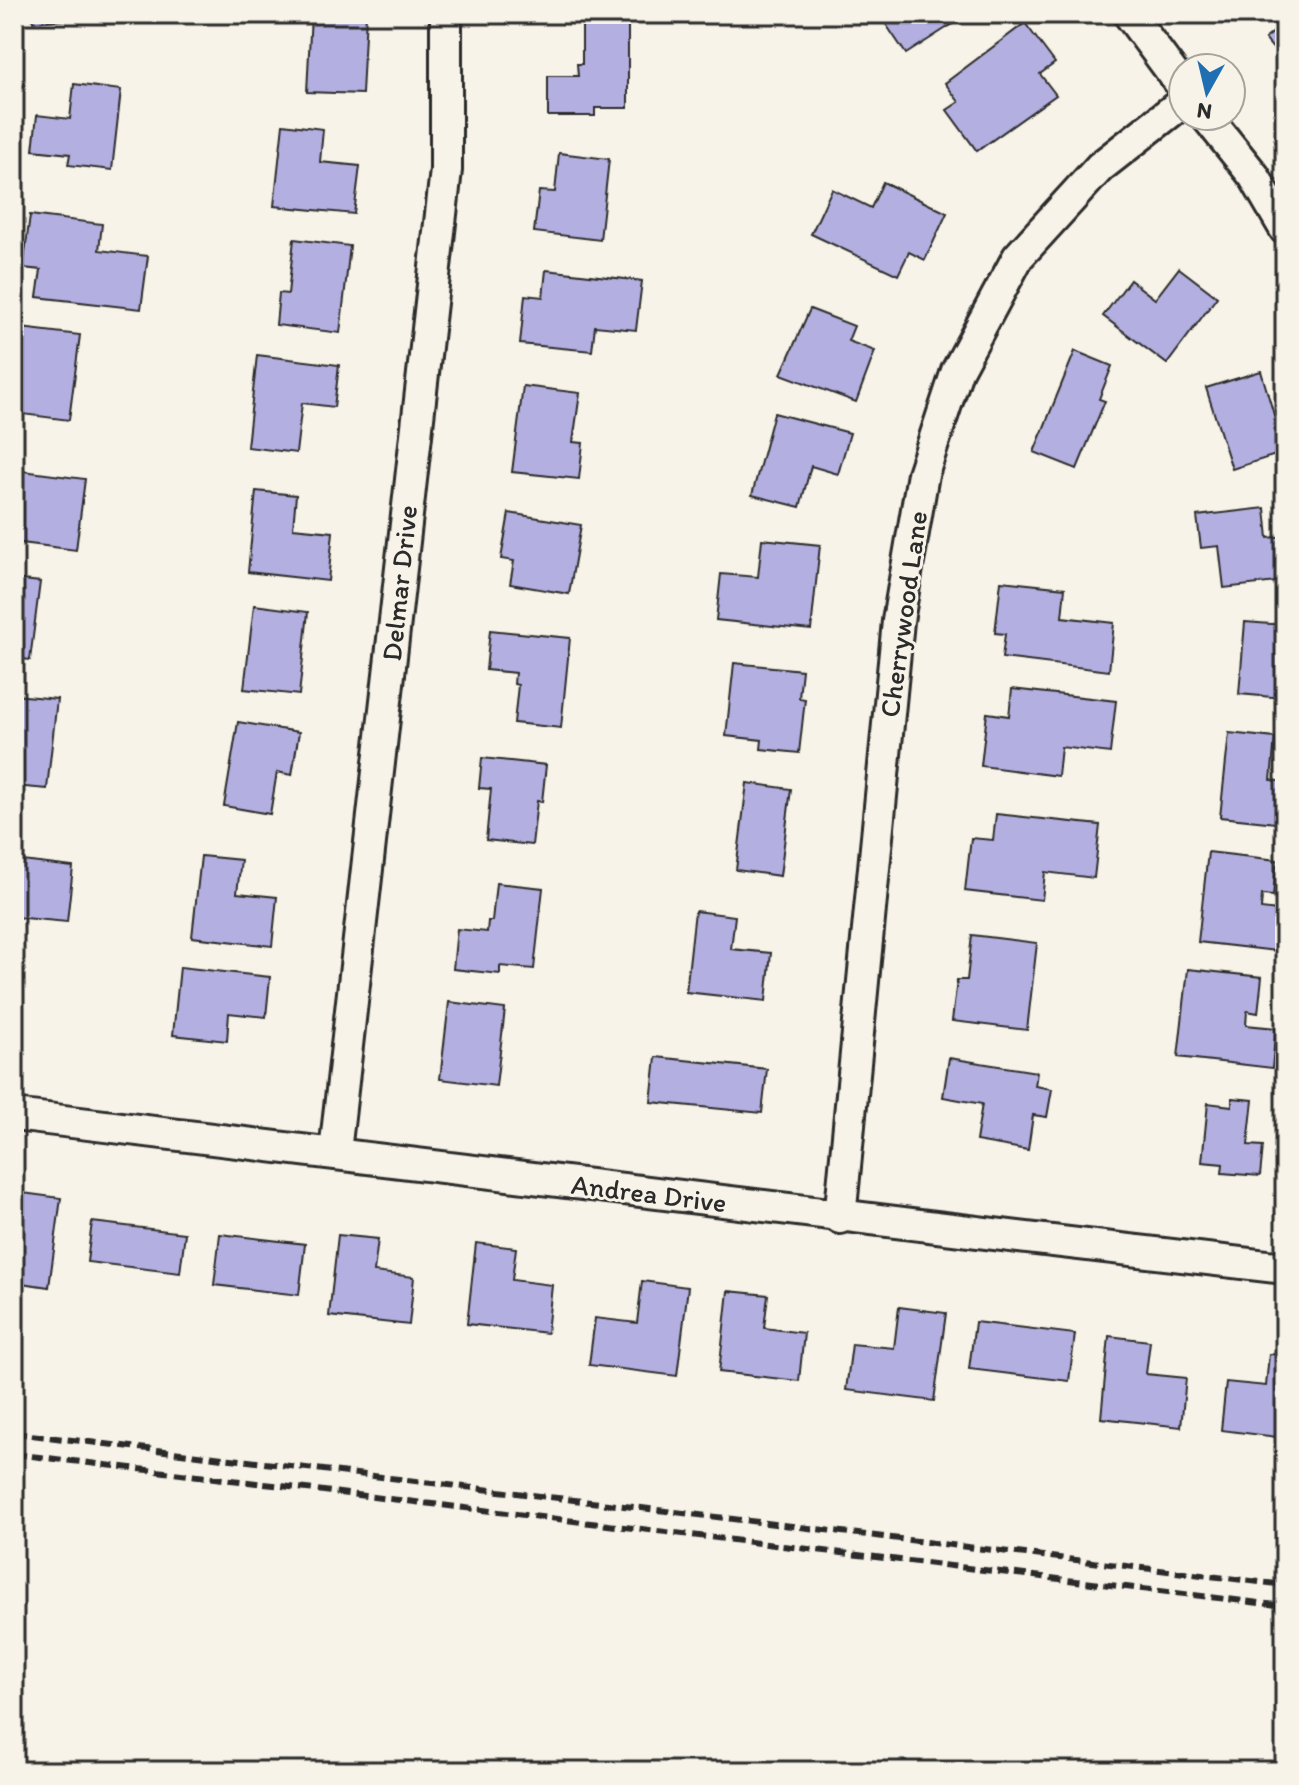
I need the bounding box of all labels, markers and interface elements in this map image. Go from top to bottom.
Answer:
north arrow [1167,52,1247,132]
text: N [1195,97,1214,126]
street label: Delmar Drive [374,503,424,663]
street label: Cherrywood Lane [872,509,934,719]
street label: Andrea Drive [569,1167,729,1219]

